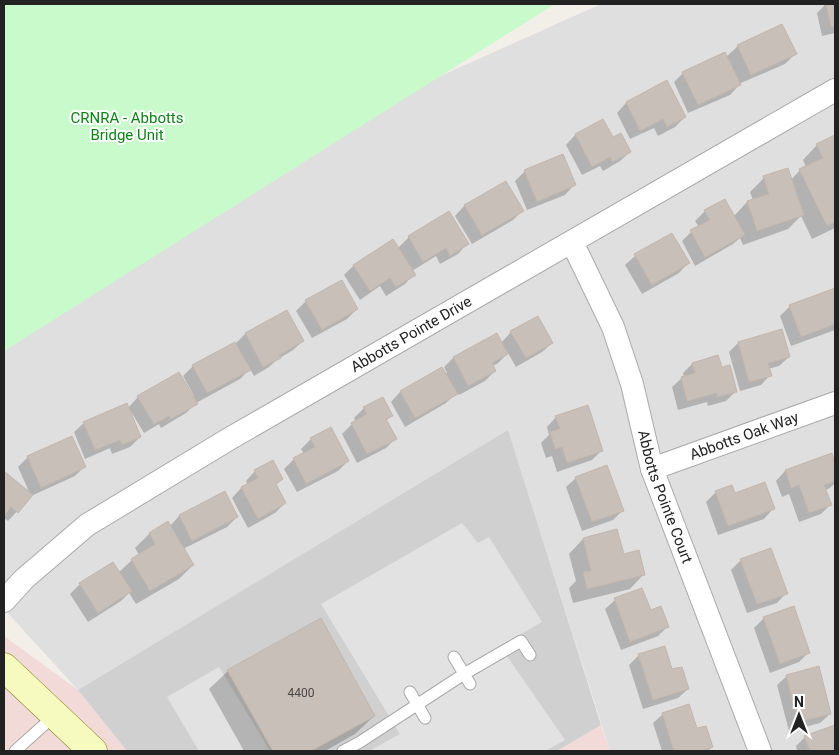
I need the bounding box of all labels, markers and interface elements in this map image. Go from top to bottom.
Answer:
park label: CRNRA - Abbotts Bridge Unit [70,109,184,144]
street label: Abbotts Pointe Drive [347,292,475,376]
street label: Abbotts Oak Way [687,408,801,464]
street label: Abbotts Pointe Court [634,428,696,566]
house number: 4400 [288,686,315,700]
north arrow [774,690,824,740]
text: N [794,694,804,710]

